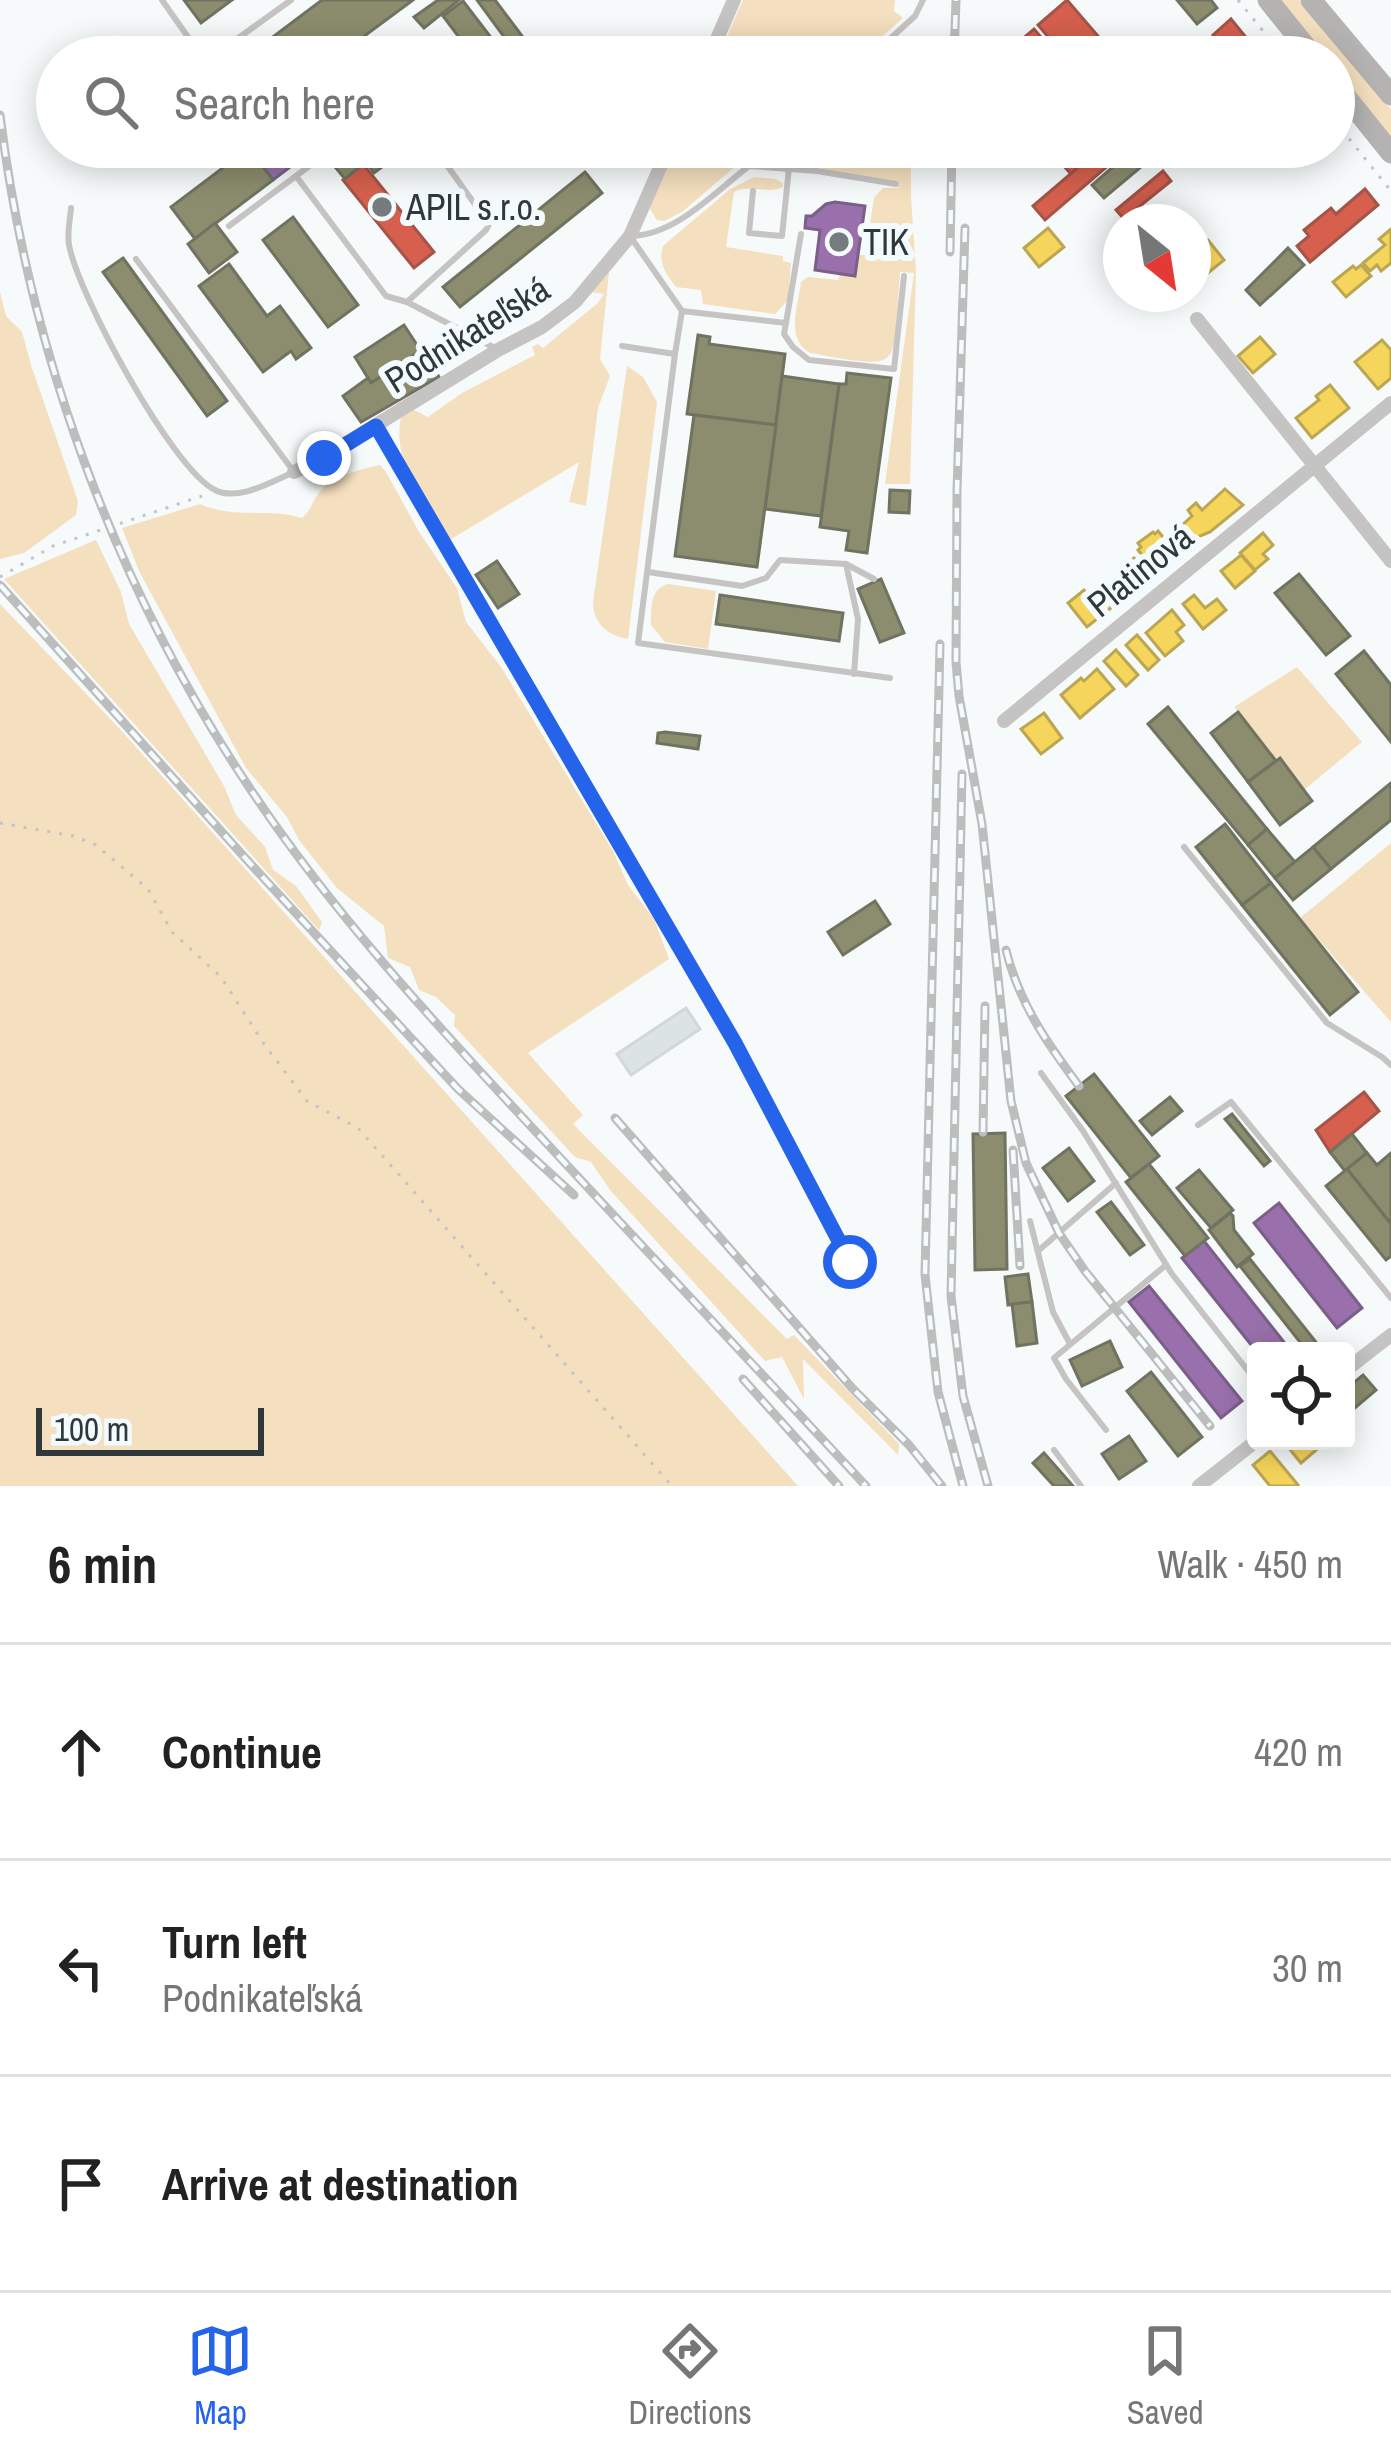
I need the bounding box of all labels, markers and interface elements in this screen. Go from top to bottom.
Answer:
search box [36,36,1355,168]
icon: search [78,69,144,135]
text: Search here [174,72,375,133]
place label: APIL s.r.o. [405,183,541,231]
marker: APIL s.r.o. [369,194,395,220]
north arrow [1103,204,1211,312]
place label: TIK [863,218,909,266]
marker: TIK [826,229,852,255]
street label: Podnikateľská [376,265,558,403]
route end [297,431,351,485]
street label: Platinová [1077,513,1203,627]
route start [823,1235,877,1289]
map controls [1247,1342,1355,1450]
button: locate [1247,1342,1355,1450]
scale bar [36,1402,264,1455]
text: 100 m [54,1407,129,1451]
text: 6 min [48,1530,157,1599]
text: Walk · 450 m [1158,1538,1343,1590]
icon: ahead [48,1719,114,1785]
text: Continue [162,1721,322,1782]
text: 420 m [1254,1726,1343,1778]
text: Turn left [162,1911,307,1972]
icon: left [48,1935,114,2001]
text: 30 m [1272,1942,1343,1994]
text: Podnikateľská [162,1972,363,2024]
icon: arrive [48,2151,114,2217]
text: Arrive at destination [162,2153,519,2214]
tab: Map [187,2318,253,2434]
tab: Directions [628,2318,752,2434]
tab: Saved [1127,2318,1203,2434]

